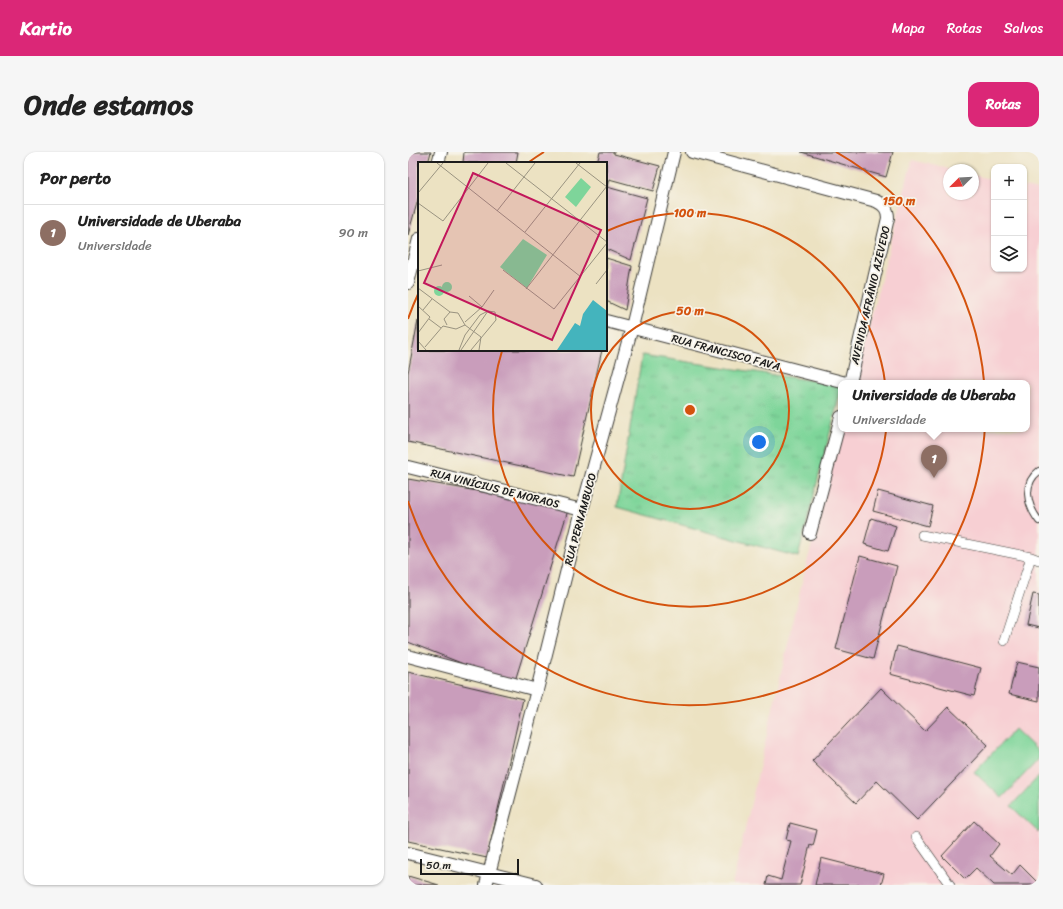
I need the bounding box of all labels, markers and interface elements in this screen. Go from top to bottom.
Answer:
text: Kartio [20,12,72,45]
text: Mapa [892,16,925,41]
text: Rotas [947,16,982,41]
text: Salvos [1004,16,1043,41]
text: Onde estamos [24,80,193,129]
button: Rotas [968,82,1039,127]
inset map [418,162,607,351]
text: Por perto [40,163,111,193]
north arrow [943,164,979,200]
map controls [991,164,1027,272]
button: + [991,164,1027,200]
text: 150 m [883,190,916,212]
button: − [991,200,1027,236]
text: 100 m [674,202,707,224]
text: Universidade de Uberaba [78,208,241,234]
text: 1 [50,221,56,244]
text: 90 m [338,221,368,244]
street label: AVENIDA AFRÂNIO AZEVEDO [845,224,896,367]
text: Universidade [78,234,152,257]
button: layers [991,236,1027,272]
text: 50 m [676,300,704,322]
street label: RUA FRANCISCO FAVA [670,329,782,376]
popup [838,380,1030,432]
text: Universidade de Uberaba [852,382,1016,408]
centre of rings [683,403,697,417]
text: Universidade [852,408,926,431]
your location [749,432,769,452]
pin: 1 [921,445,947,478]
street label: RUA VINÍCIUS DE MORAOS [428,463,561,514]
street label: RUA PERNAMBUCO [559,471,602,567]
text: 50 m [426,856,451,875]
scale bar [420,857,519,876]

